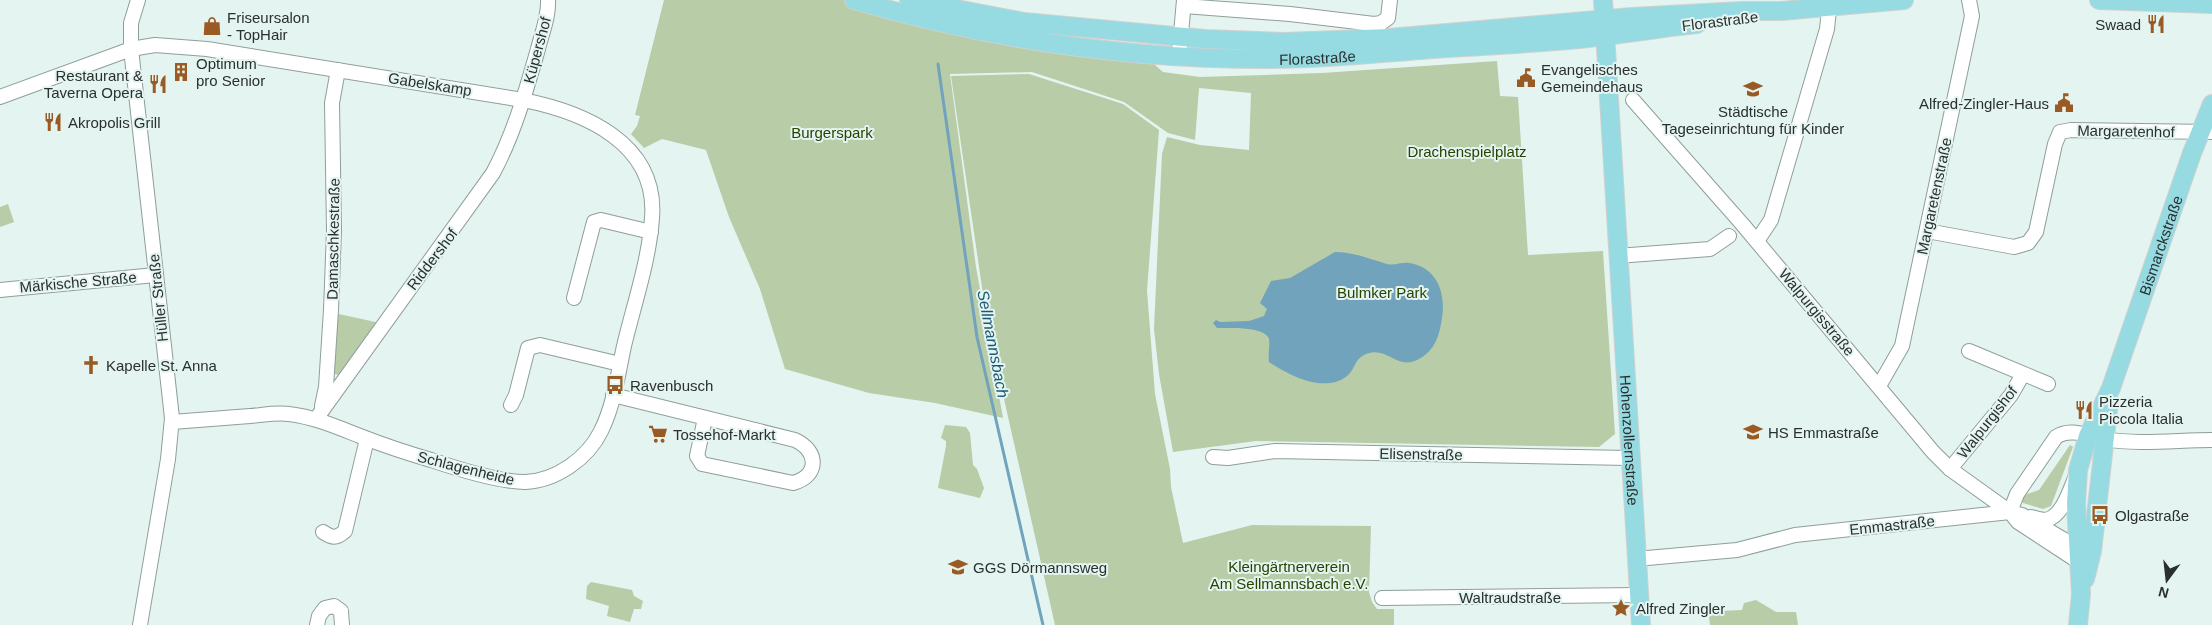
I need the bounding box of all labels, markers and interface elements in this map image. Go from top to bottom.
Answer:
street label: Florastraße [1681,8,1759,34]
place label: Friseursalon - TopHair [227,9,310,43]
restaurant icon: Swaad [2145,13,2167,35]
street label: Küpershof [520,14,554,85]
shop icon: Friseursalon - TopHair [201,15,223,37]
place label: Swaad [2095,16,2141,33]
street label: Florastraße [1279,47,1356,67]
place label: Optimum pro Senior [196,55,265,89]
building icon: Optimum pro Senior [170,61,192,83]
place label: Evangelisches Gemeindehaus [1541,61,1643,95]
place label: Restaurant & Taverna Opera [44,67,144,101]
public building icon: Evangelisches Gemeindehaus [1515,67,1537,89]
street label: Gabelskamp [387,69,473,99]
restaurant icon: Restaurant & Taverna Opera [147,73,169,95]
school or university icon: Städtische Tageseinrichtung für Kinder [1742,78,1764,100]
public building icon: Alfred-Zingler-Haus [2053,92,2075,114]
place label: Alfred-Zingler-Haus [1919,95,2049,112]
place label: Städtische Tageseinrichtung für Kinder [1662,103,1844,137]
restaurant icon: Akropolis Grill [42,111,64,133]
place label: Akropolis Grill [68,114,161,131]
street label: Margaretenhof [2077,122,2176,140]
park label: Burgerspark [791,124,873,141]
street label: Margaretenstraße [1913,136,1955,256]
park label: Drachenspielplatz [1407,143,1527,160]
street label: Damaschkestraße [323,178,343,300]
street label: Bismarckstraße [2135,193,2185,297]
street label: Riddershof [403,224,461,293]
street label: Hüller Straße [145,253,171,343]
street label: Walpurgisstraße [1776,265,1858,359]
street label: Märkische Straße [19,268,137,296]
park label: Bulmker Park [1337,284,1428,301]
water label: Sellmannsbach [974,289,1012,399]
church icon: Kapelle St. Anna [80,354,102,376]
place label: Kapelle St. Anna [106,357,218,374]
bus stop icon: Ravenbusch [604,374,626,396]
street label: Hohenzollernstraße [1617,374,1642,506]
place label: Ravenbusch [630,377,713,394]
street label: Walpurgishof [1954,382,2021,462]
place label: Pizzeria Piccola Italia [2099,393,2184,427]
restaurant icon: Pizzeria Piccola Italia [2073,399,2095,421]
school or university icon: HS Emmastraße [1742,421,1764,443]
supermarket icon: Tossehof-Markt [647,423,669,445]
place label: HS Emmastraße [1768,424,1879,441]
place label: Tossehof-Markt [673,426,776,443]
street label: Elisenstraße [1379,445,1463,463]
street label: Schlagenheide [416,448,516,488]
bus stop icon: Olgastraße [2089,504,2111,526]
place label: Olgastraße [2115,507,2189,524]
street label: Emmastraße [1848,512,1936,538]
north arrow [2142,555,2192,605]
school or university icon: GGS Dörmannsweg [947,556,969,578]
park label: Kleingärtnerverein Am Sellmannsbach e.V. [1210,558,1368,592]
place label: GGS Dörmannsweg [973,559,1107,576]
text: N [2157,584,2171,602]
street label: Waltraudstraße [1459,589,1561,606]
place icon: Alfred Zingler [1610,597,1632,619]
place label: Alfred Zingler [1636,600,1725,617]

